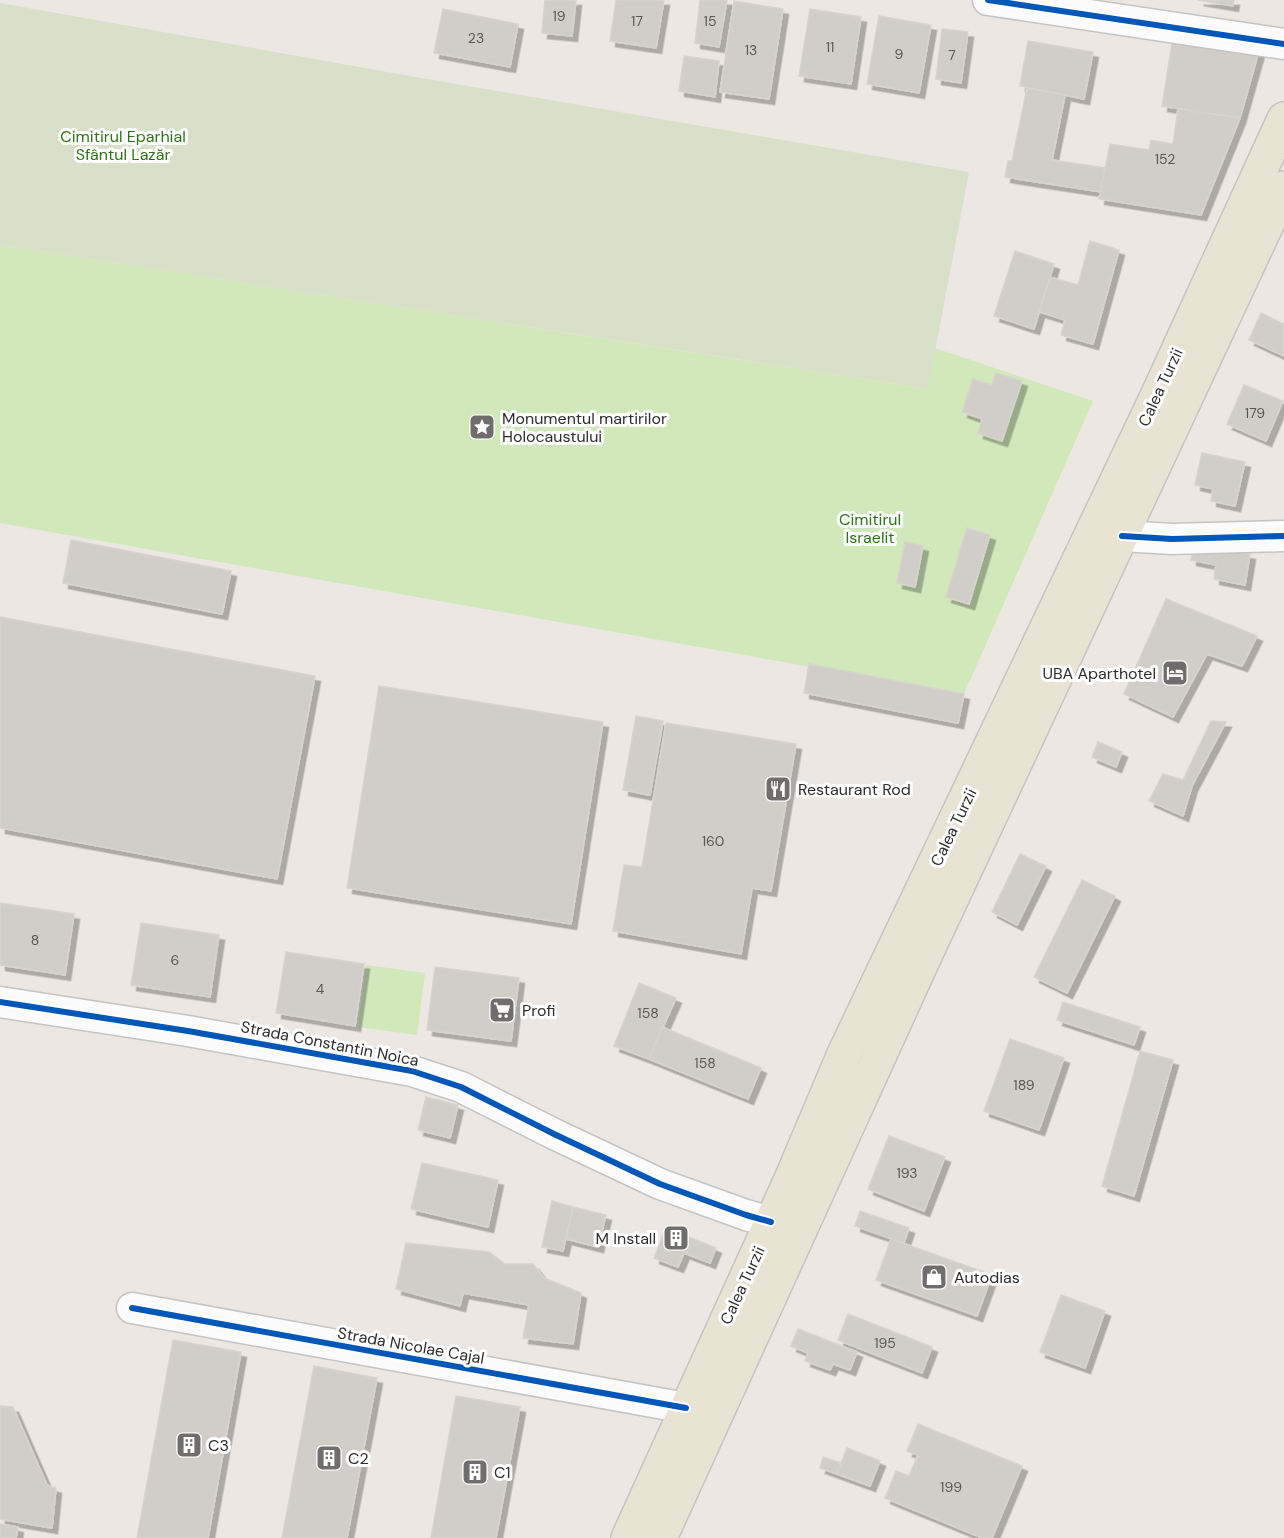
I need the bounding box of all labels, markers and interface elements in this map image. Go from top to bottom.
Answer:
house number: 19 [552,7,566,25]
house number: 17 [631,12,643,30]
house number: 15 [704,12,716,30]
house number: 23 [468,29,484,47]
house number: 11 [826,38,834,56]
house number: 13 [745,41,757,59]
house number: 9 [895,45,904,63]
house number: 7 [948,46,956,64]
park label: Cimitirul Eparhial Sfântul Lazăr [60,126,186,165]
house number: 152 [1155,150,1175,168]
street label: Calea Turzii [1133,345,1188,430]
house number: 179 [1245,404,1265,422]
place label: Monumentul martirilor Holocaustului [502,408,667,447]
place icon: Monumentul martirilor Holocaustului [467,412,497,442]
park label: Cimitirul Israelit [839,509,901,548]
hotel icon: UBA Aparthotel [1160,658,1190,688]
place label: UBA Aparthotel [1043,663,1156,684]
restaurant icon: Restaurant Rod [763,774,793,804]
place label: Restaurant Rod [798,779,911,800]
street label: Calea Turzii [926,785,981,870]
house number: 160 [702,832,724,850]
house number: 8 [31,931,39,949]
house number: 6 [171,951,179,969]
house number: 4 [316,980,325,998]
supermarket icon: Profi [487,995,517,1025]
place label: Profi [522,1000,555,1021]
house number: 158 [637,1004,659,1022]
street label: Strada Constantin Noica [239,1016,421,1071]
house number: 158 [694,1054,716,1072]
house number: 189 [1013,1076,1035,1094]
house number: 193 [896,1164,918,1182]
building icon: M Install [661,1223,691,1253]
place label: M Install [596,1228,656,1249]
street label: Calea Turzii [715,1243,770,1328]
shop icon: Autodias [919,1262,949,1292]
place label: Autodias [954,1267,1020,1288]
street label: Strada Nicolae Cajal [336,1322,486,1369]
house number: 195 [874,1334,896,1352]
building icon: C3 [174,1430,204,1460]
place label: C3 [208,1435,229,1456]
building icon: C2 [314,1443,344,1473]
place label: C2 [348,1448,369,1469]
building icon: C1 [460,1457,490,1487]
place label: C1 [494,1462,510,1483]
house number: 199 [940,1478,962,1496]

